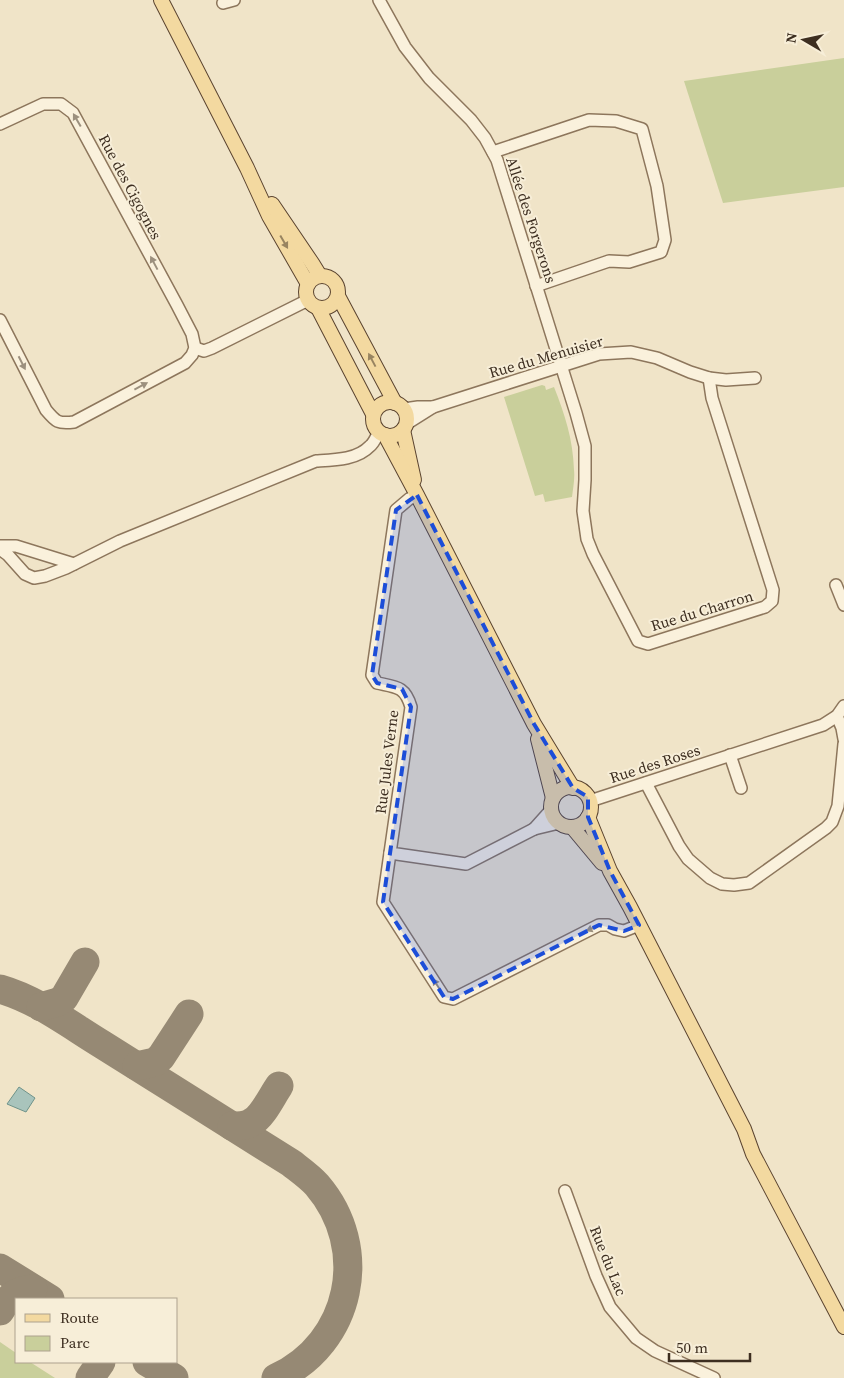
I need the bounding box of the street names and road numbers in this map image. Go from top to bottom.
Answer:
street label: Rue des Cigognes [94,130,167,243]
street label: Allée des Forgerons [501,154,562,286]
street label: Rue du Menuisier [486,330,606,383]
street label: Rue du Charron [648,585,756,636]
street label: Rue Jules Verne [370,708,403,815]
street label: Rue des Roses [607,739,703,788]
street label: Rue du Lac [585,1223,632,1299]

